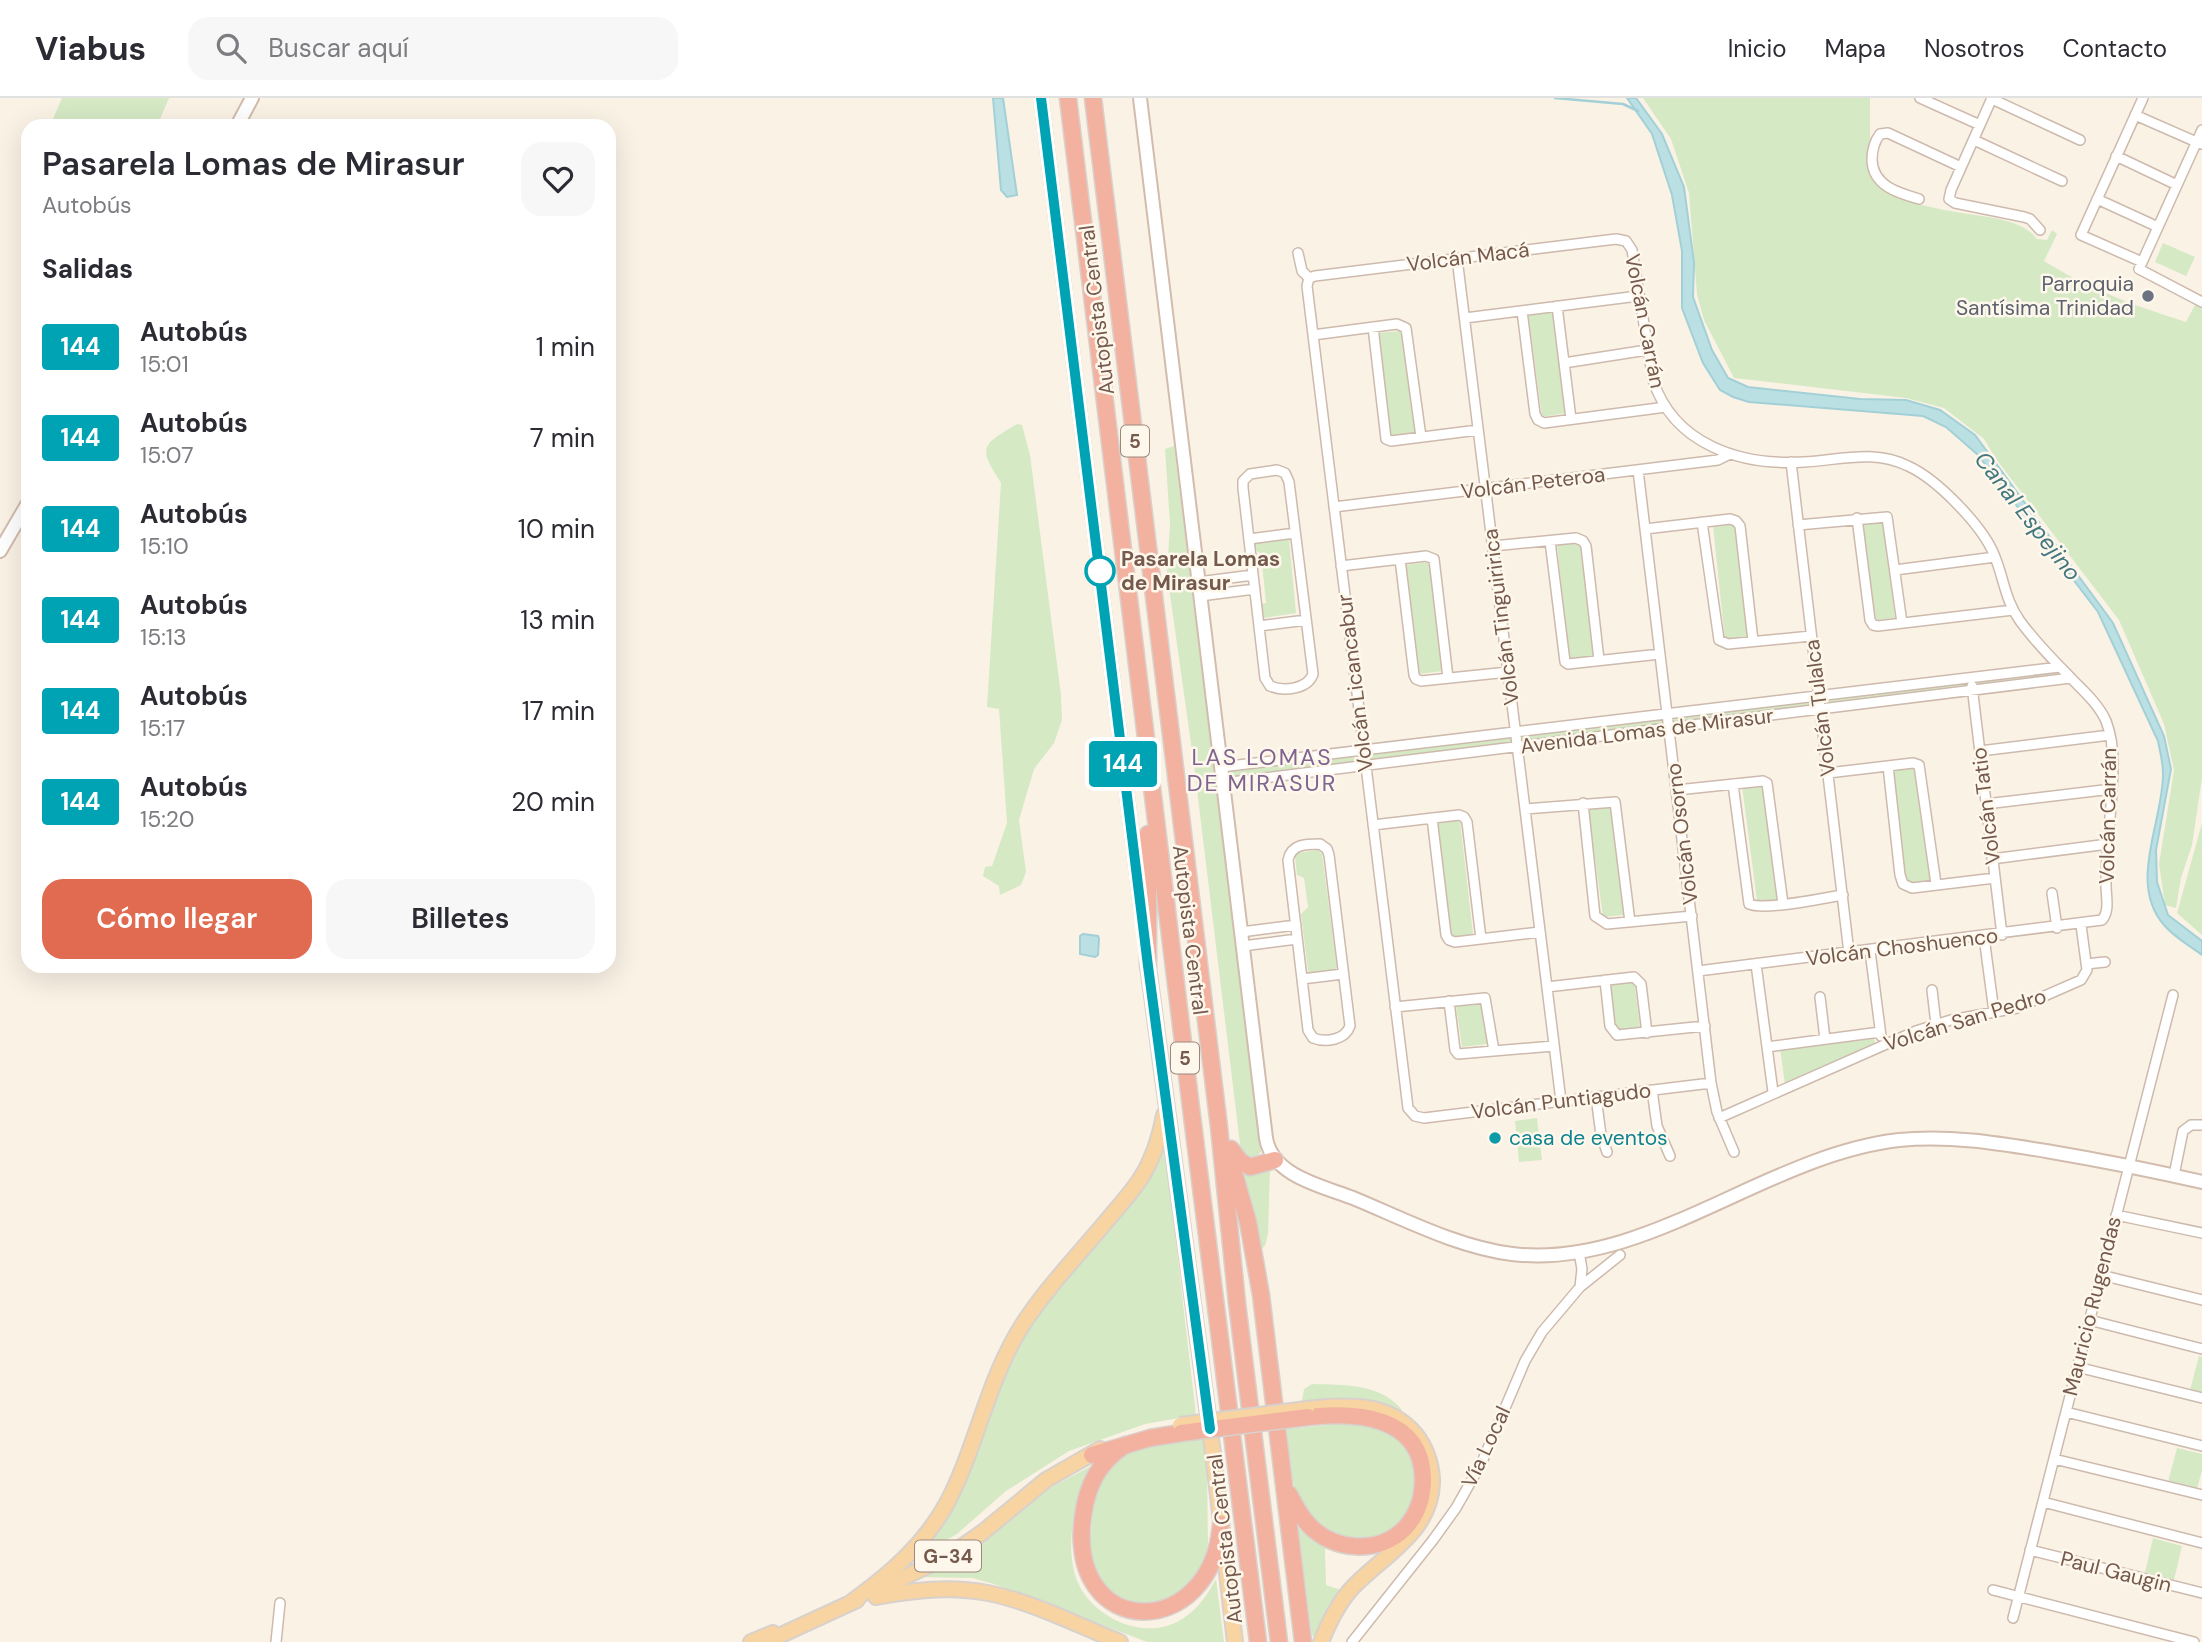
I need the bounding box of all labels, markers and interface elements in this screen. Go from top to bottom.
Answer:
search box [188,17,678,80]
text: Viabus [35,27,146,70]
icon: search [212,29,250,67]
text: Buscar aquí [268,31,409,65]
text: Inicio [1728,33,1787,64]
text: Mapa [1825,33,1886,64]
text: Nosotros [1924,33,2025,64]
text: Contacto [2063,33,2167,64]
text: Pasarela Lomas de Mirasur [42,142,465,185]
button: heart [521,142,595,216]
text: Autobús [42,190,132,220]
street label: Autopista Central [1073,224,1121,396]
street label: Volcán Macá [1405,236,1531,278]
street label: Volcán Carrán [1618,251,1672,391]
text: Salidas [42,252,133,286]
place label: Parroquia Santísima Trinidad [1956,270,2134,322]
marker: Parroquia Santísima Trinidad [2140,288,2156,304]
text: Autobús [140,315,248,349]
text: 1 min [536,330,595,364]
text: 144 [61,331,100,362]
text: 15:01 [140,349,189,379]
text: Autobús [140,406,248,440]
text: 7 min [530,421,595,455]
text: 144 [61,422,100,453]
road number: 5 [1121,426,1149,456]
text: 15:07 [140,440,194,470]
water label: Canal Espejino [1968,445,2088,587]
street label: Volcán Peteroa [1459,460,1607,506]
text: Autobús [140,497,248,531]
text: 10 min [518,512,595,546]
text: 144 [61,513,100,544]
street label: Volcán Tinguiririca [1476,527,1526,707]
text: 15:10 [140,531,189,561]
place label: Pasarela Lomas de Mirasur [1121,545,1280,597]
marker: Pasarela Lomas de Mirasur [1085,556,1115,586]
text: Autobús [140,588,248,622]
street label: Volcán Licancabur [1330,592,1380,773]
text: 13 min [520,603,595,637]
text: 144 [61,604,100,635]
text: 15:13 [140,622,187,652]
street label: Volcán Tulalca [1798,638,1842,778]
text: Autobús [140,679,248,713]
text: 17 min [522,694,595,728]
text: 144 [61,695,100,726]
street label: Avenida Lomas de Mirasur [1519,702,1775,760]
text: 15:17 [140,713,185,743]
line badge: 144 [1083,741,1163,787]
district label: LAS LOMAS DE MIRASUR [1187,742,1337,798]
street label: Volcán Tatio [1965,746,2007,866]
text: 144 [1103,748,1143,779]
street label: Volcán Carrán [2093,748,2123,884]
street label: Volcán Osorno [1659,762,1705,906]
text: Autobús [140,770,248,804]
text: 20 min [511,785,595,819]
text: 144 [61,786,100,817]
text: 15:20 [140,804,195,834]
street label: Autopista Central [1166,844,1214,1016]
button: Cómo llegar [42,879,312,959]
button: Billetes [326,879,595,959]
street label: Volcán Choshuenco [1804,921,2000,973]
street label: Volcán San Pedro [1880,982,2050,1058]
road number: 5 [1171,1042,1199,1074]
street label: Volcán Puntiagudo [1469,1076,1653,1126]
place label: casa de eventos [1509,1124,1668,1152]
marker: casa de eventos [1487,1130,1503,1146]
street label: Mauricio Rugendas [2056,1213,2128,1399]
street label: Vía Local [1455,1402,1517,1492]
street label: Autopista Central [1201,1453,1249,1625]
road number: G-34 [915,1540,981,1572]
street label: Paul Gaugin [2057,1545,2175,1599]

